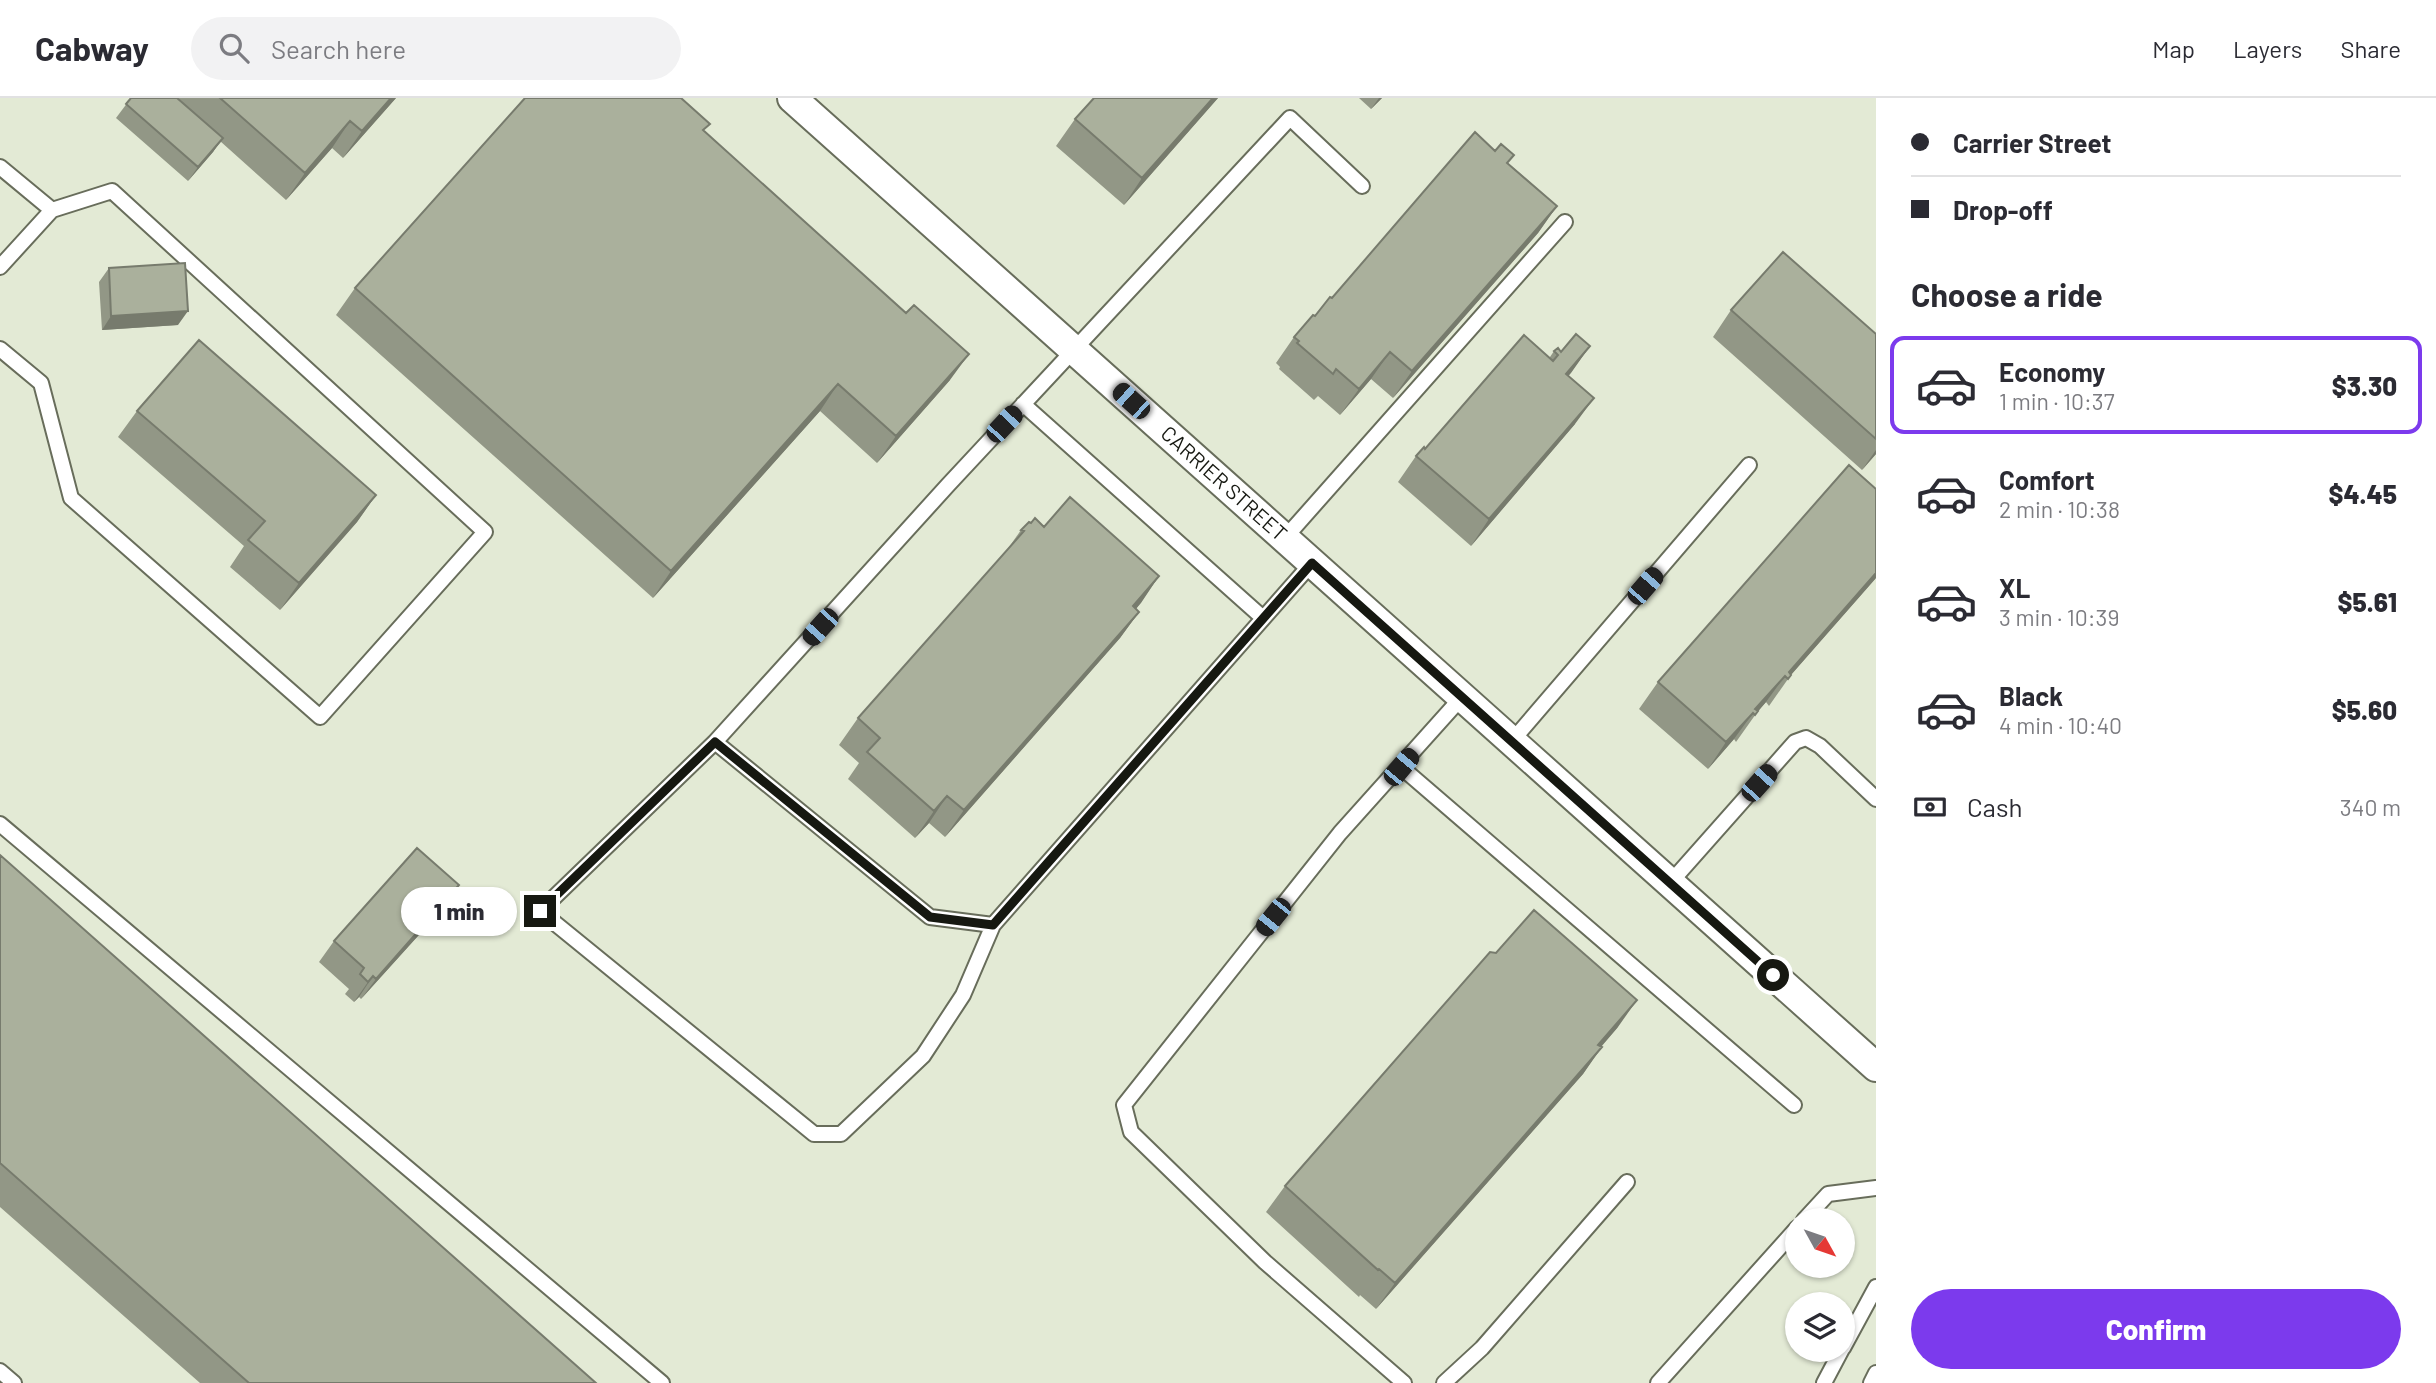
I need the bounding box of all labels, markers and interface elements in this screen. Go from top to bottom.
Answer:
search box [191,17,681,80]
text: Cabway [35,28,149,68]
icon: search [215,29,253,67]
text: Search here [271,33,406,64]
text: Map [2152,34,2195,63]
text: Layers [2233,34,2302,63]
text: Share [2340,34,2401,63]
text: Carrier Street [1953,127,2111,158]
text: Drop-off [1953,194,2053,225]
text: Choose a ride [1911,275,2103,313]
icon: car [1915,354,1978,417]
text: Economy [1999,356,2105,387]
text: $3.30 [2332,370,2397,401]
car [1109,379,1154,423]
text: 1 min · 10:37 [1999,387,2115,415]
car [982,401,1027,447]
street label: CARRIER STREET [1157,420,1293,546]
icon: car [1915,462,1978,525]
text: Comfort [1999,464,2095,495]
text: $4.45 [2328,478,2397,509]
text: 2 min · 10:38 [1999,495,2120,523]
car [1624,563,1667,609]
icon: car [1915,570,1978,633]
text: XL [1999,572,2030,603]
text: $5.61 [2338,586,2397,617]
text: 3 min · 10:39 [1999,603,2119,631]
car [799,604,842,650]
icon: car [1915,678,1978,741]
text: Black [1999,680,2063,711]
text: $5.60 [2332,694,2397,725]
text: 4 min · 10:40 [1999,711,2122,739]
car [1380,744,1423,790]
car [1738,760,1781,806]
icon: cash [1911,788,1949,826]
text: Cash [1967,791,2022,822]
text: 340 m [2340,793,2401,821]
callout: 1 min [400,886,516,936]
car [1252,894,1295,940]
route end [524,895,556,927]
text: 1 min [434,897,484,925]
route start [1757,959,1789,991]
north arrow [1785,1208,1855,1278]
map controls [1785,1208,1855,1362]
button: Confirm [1911,1289,2401,1369]
button: layers [1785,1292,1855,1362]

